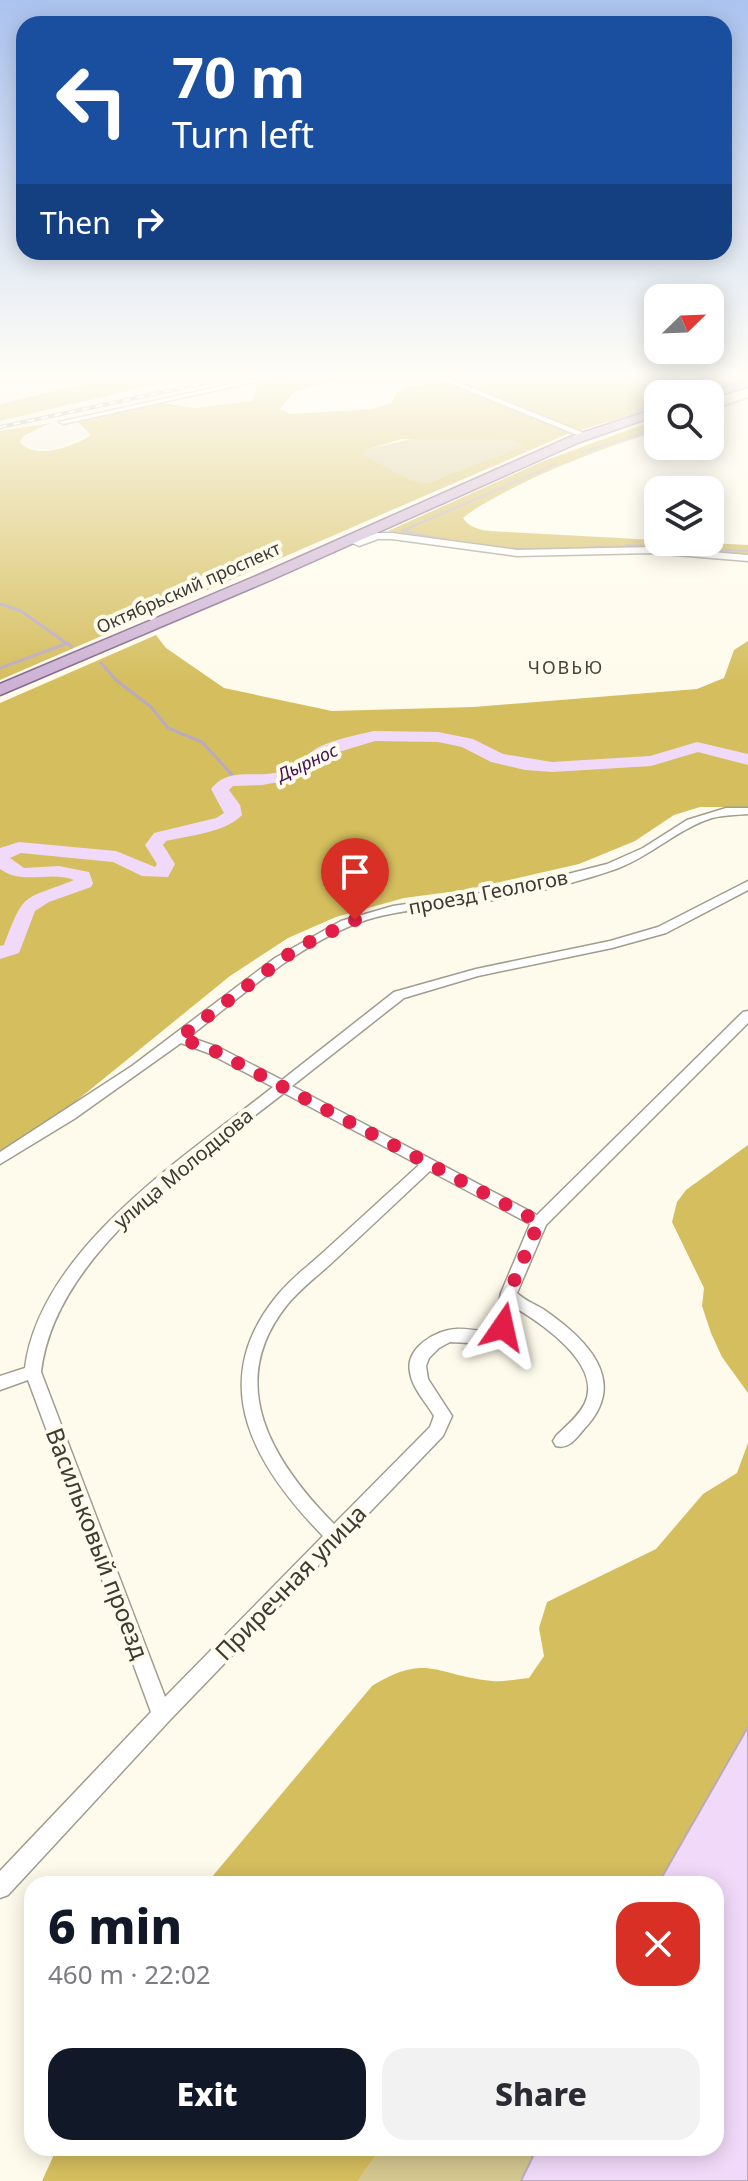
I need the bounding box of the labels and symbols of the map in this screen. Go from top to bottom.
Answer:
north arrow [644,284,724,364]
street label: Октябрьский проспект [92,535,284,638]
district label: ЧОВЬЮ [528,655,604,679]
water label: Дырнос [271,737,342,787]
pin [321,838,389,920]
street label: проезд Геологов [406,863,570,921]
street label: улица Молодцова [108,1102,258,1234]
position arrow [461,1285,545,1369]
street label: Васильковый проезд [39,1423,157,1664]
street label: Приречная улица [207,1497,373,1667]

